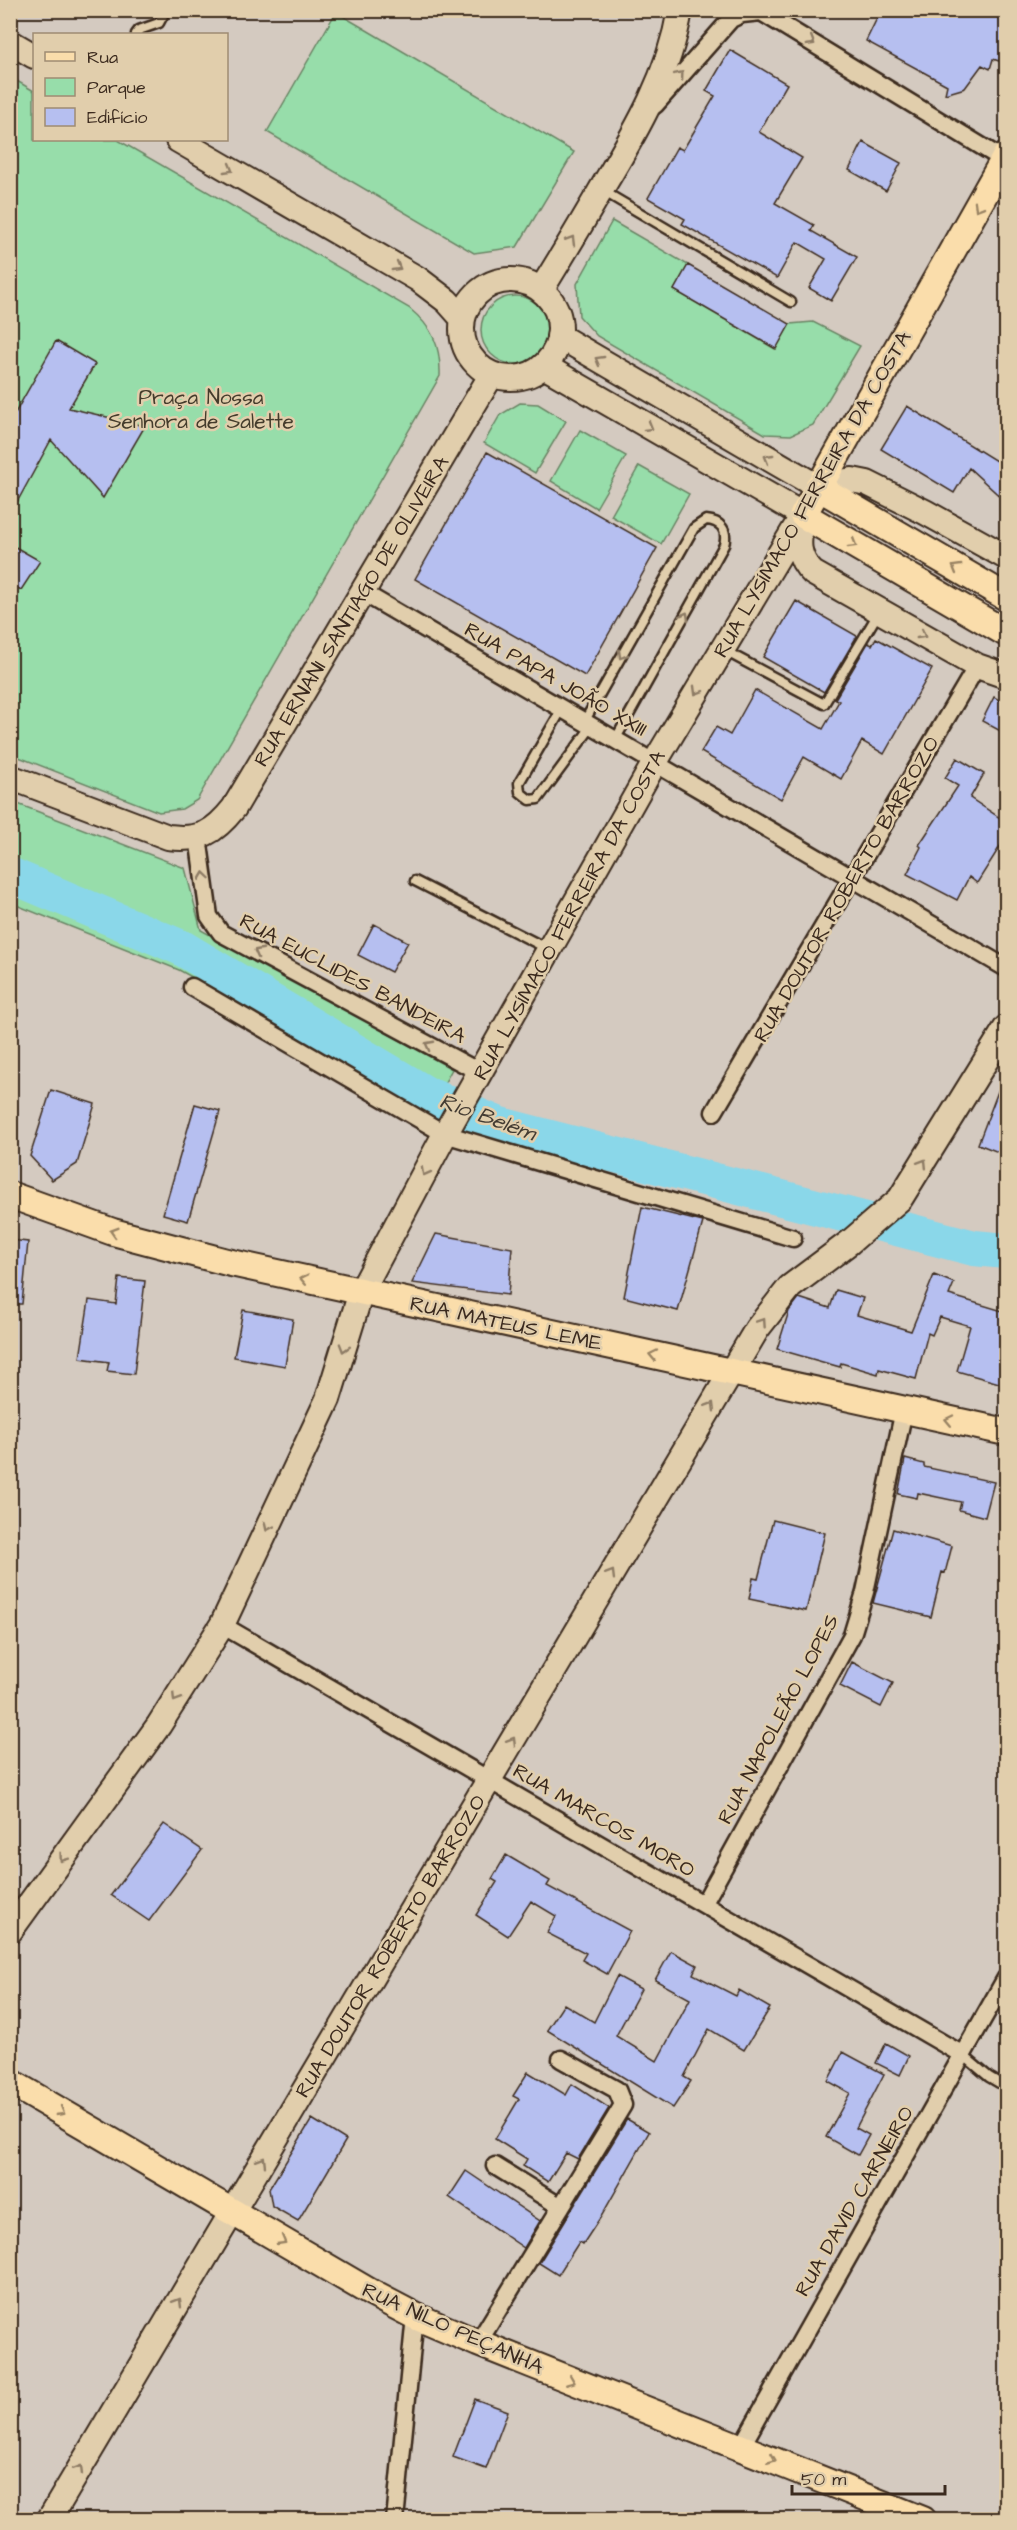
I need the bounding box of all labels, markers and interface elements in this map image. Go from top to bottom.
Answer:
legend [33,33,228,141]
one-way arrow [805,35,815,47]
text: Rua [87,45,118,70]
one-way arrow [673,71,684,82]
text: Parque [87,75,146,100]
text: Edifício [87,105,147,130]
one-way arrow [223,162,233,173]
one-way arrow [973,201,985,211]
one-way arrow [564,236,576,246]
one-way arrow [391,259,401,271]
street label: RUA LYSÍMACO FERREIRA DA COSTA [707,325,919,663]
one-way arrow [595,356,605,367]
park label: Praça Nossa Senhora de Salette [108,383,294,436]
one-way arrow [643,419,653,431]
street label: RUA ERNANI SANTIAGO DE OLIVEIRA [247,450,456,772]
one-way arrow [764,454,774,465]
one-way arrow [847,537,857,549]
one-way arrow [952,563,962,575]
one-way arrow [678,611,689,622]
street label: RUA PAPA JOÃO XXIII [459,615,652,744]
one-way arrow [916,627,926,639]
one-way arrow [618,648,630,659]
one-way arrow [693,685,704,695]
street label: RUA DOUTOR ROBERTO BARROZO [747,731,946,1047]
street label: RUA LYSÍMACO FERREIRA DA COSTA [466,745,673,1085]
one-way arrow [198,872,210,881]
street label: RUA EUCLIDES BANDEIRA [234,906,472,1051]
one-way arrow [253,948,264,959]
one-way arrow [425,1041,435,1052]
water label: Rio Belém [435,1086,542,1150]
one-way arrow [916,1159,928,1169]
one-way arrow [421,1165,432,1176]
one-way arrow [109,1227,120,1239]
one-way arrow [299,1273,309,1286]
street label: RUA MATEUS LEME [407,1289,605,1358]
one-way arrow [755,1318,766,1329]
one-way arrow [339,1342,351,1353]
one-way arrow [649,1349,659,1362]
one-way arrow [703,1402,715,1412]
one-way arrow [945,1414,955,1427]
one-way arrow [264,1520,276,1531]
one-way arrow [604,1570,616,1580]
street label: RUA NAPOLEÃO LOPES [711,1609,846,1829]
one-way arrow [171,1692,183,1702]
one-way arrow [504,1737,516,1747]
street label: RUA MARCOS MORO [507,1756,700,1884]
street label: RUA DOUTOR ROBERTO BARROZO [288,1789,493,2103]
one-way arrow [60,1851,71,1862]
street label: RUA DAVID CARNEIRO [788,2101,921,2302]
one-way arrow [55,2104,65,2116]
one-way arrow [254,2157,266,2168]
one-way arrow [276,2234,286,2246]
street label: RUA NILO PEÇANHA [358,2275,548,2382]
one-way arrow [171,2298,183,2308]
one-way arrow [564,2374,575,2386]
one-way arrow [766,2452,776,2465]
scale bar [792,2458,945,2496]
one-way arrow [71,2465,83,2475]
text: 50 m [801,2467,846,2492]

